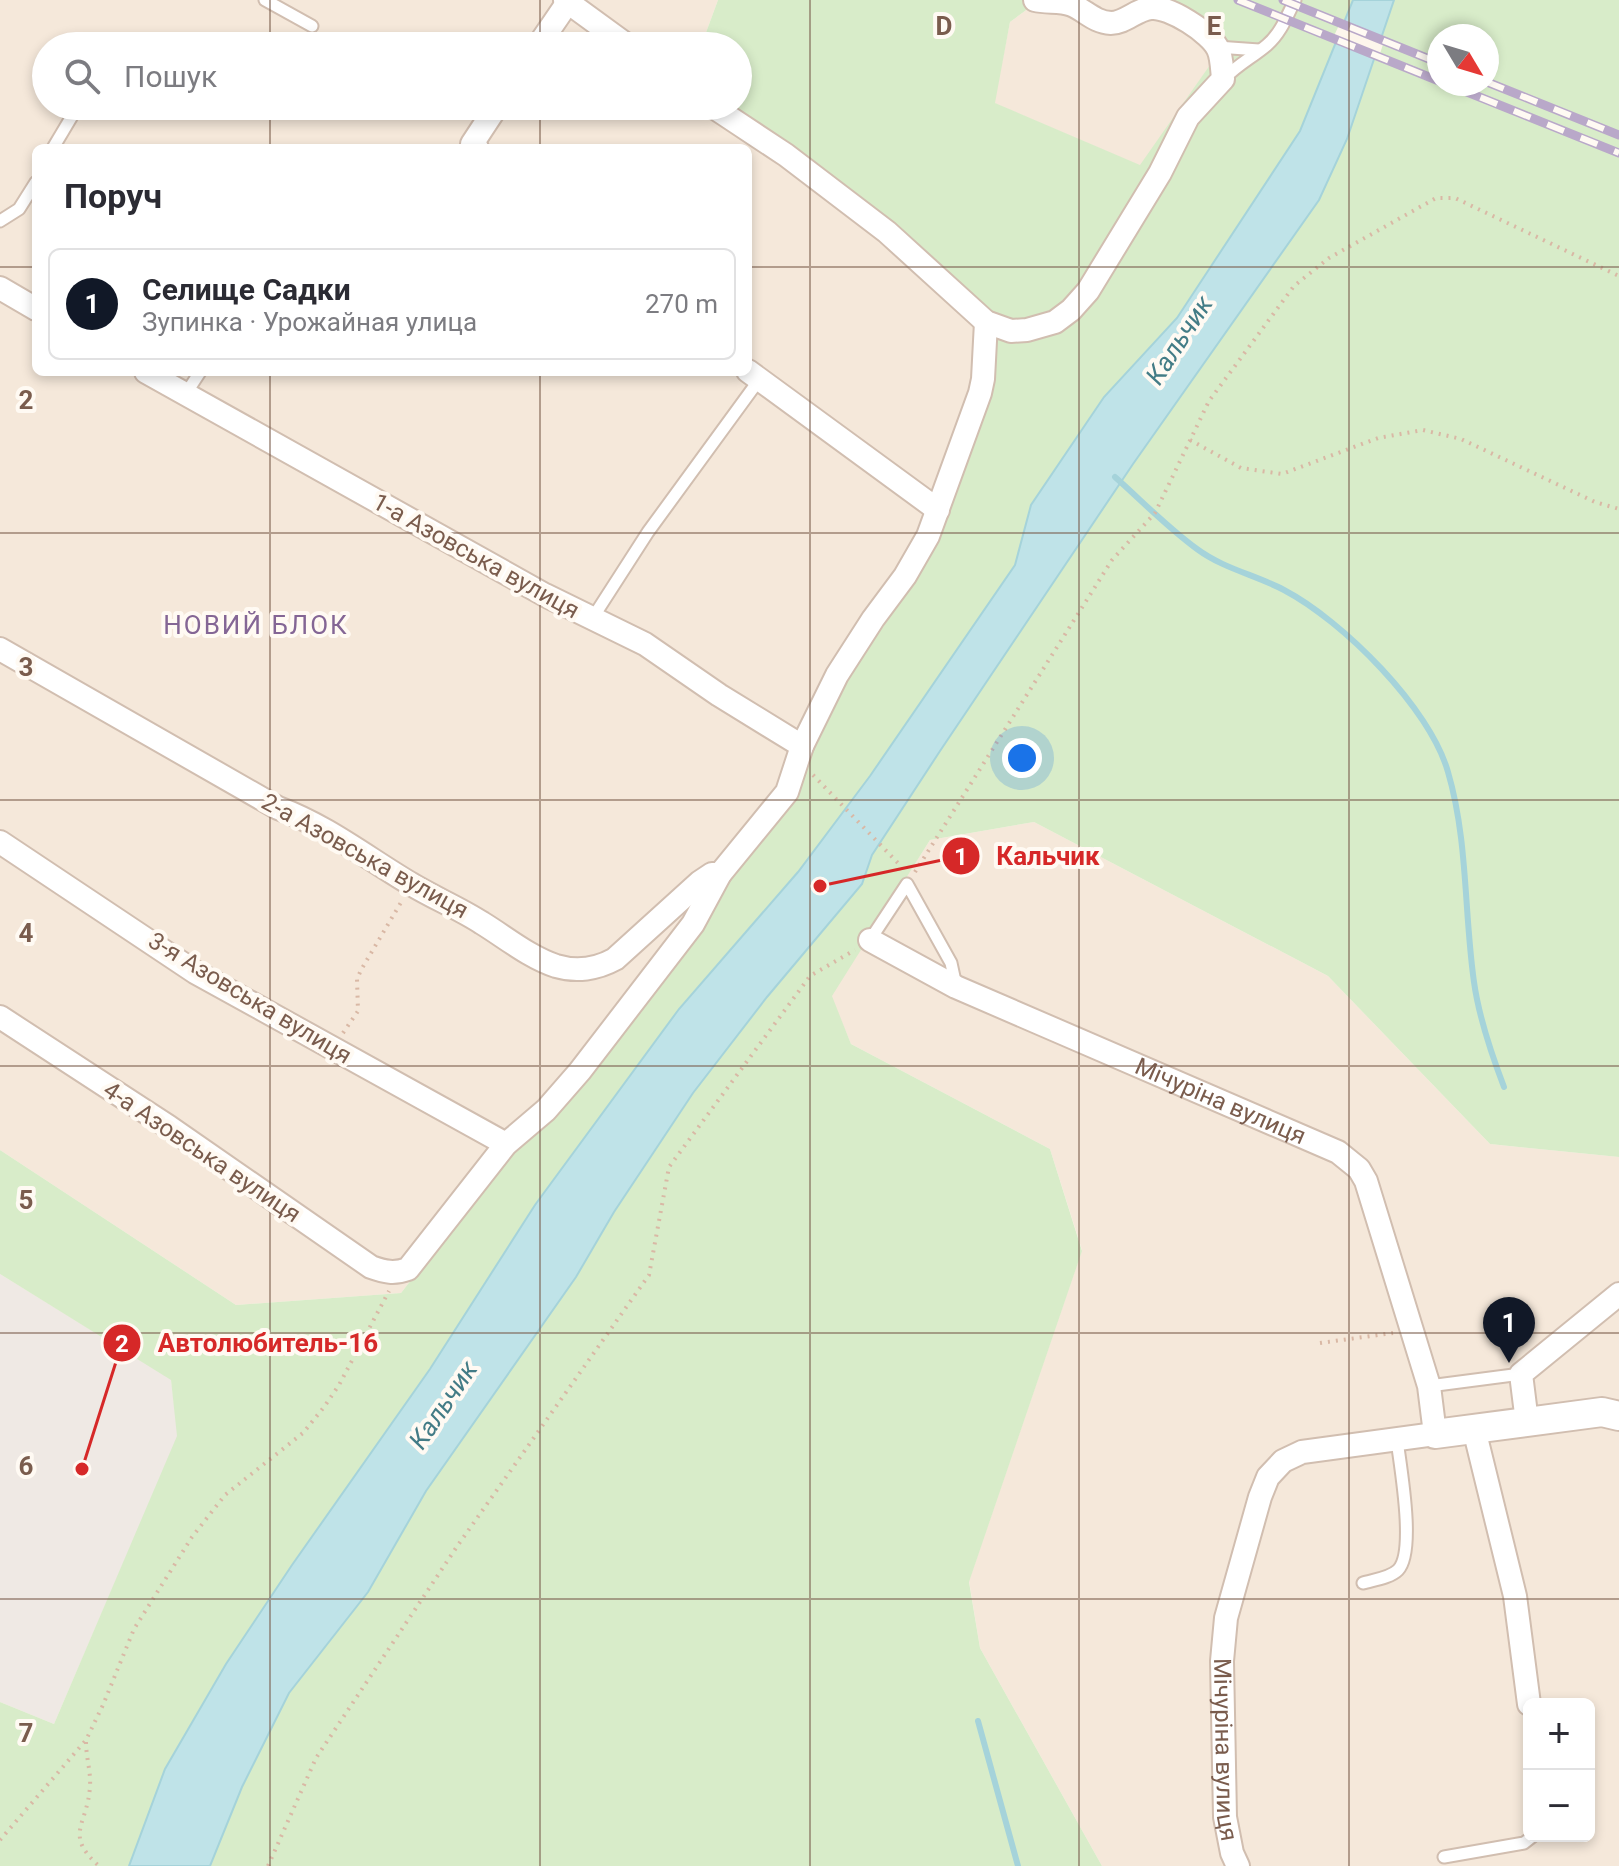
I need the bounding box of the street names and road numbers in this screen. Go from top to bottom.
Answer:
street label: 1-а Азовська вулиця [368,488,584,624]
street label: 2-а Азовська вулиця [257,788,473,924]
street label: 3-я Азовська вулиця [143,926,357,1070]
street label: Мічуріна вулиця [1131,1052,1310,1150]
street label: 4-а Азовська вулиця [98,1076,306,1228]
street label: Мічуріна вулиця [1208,1658,1243,1843]

